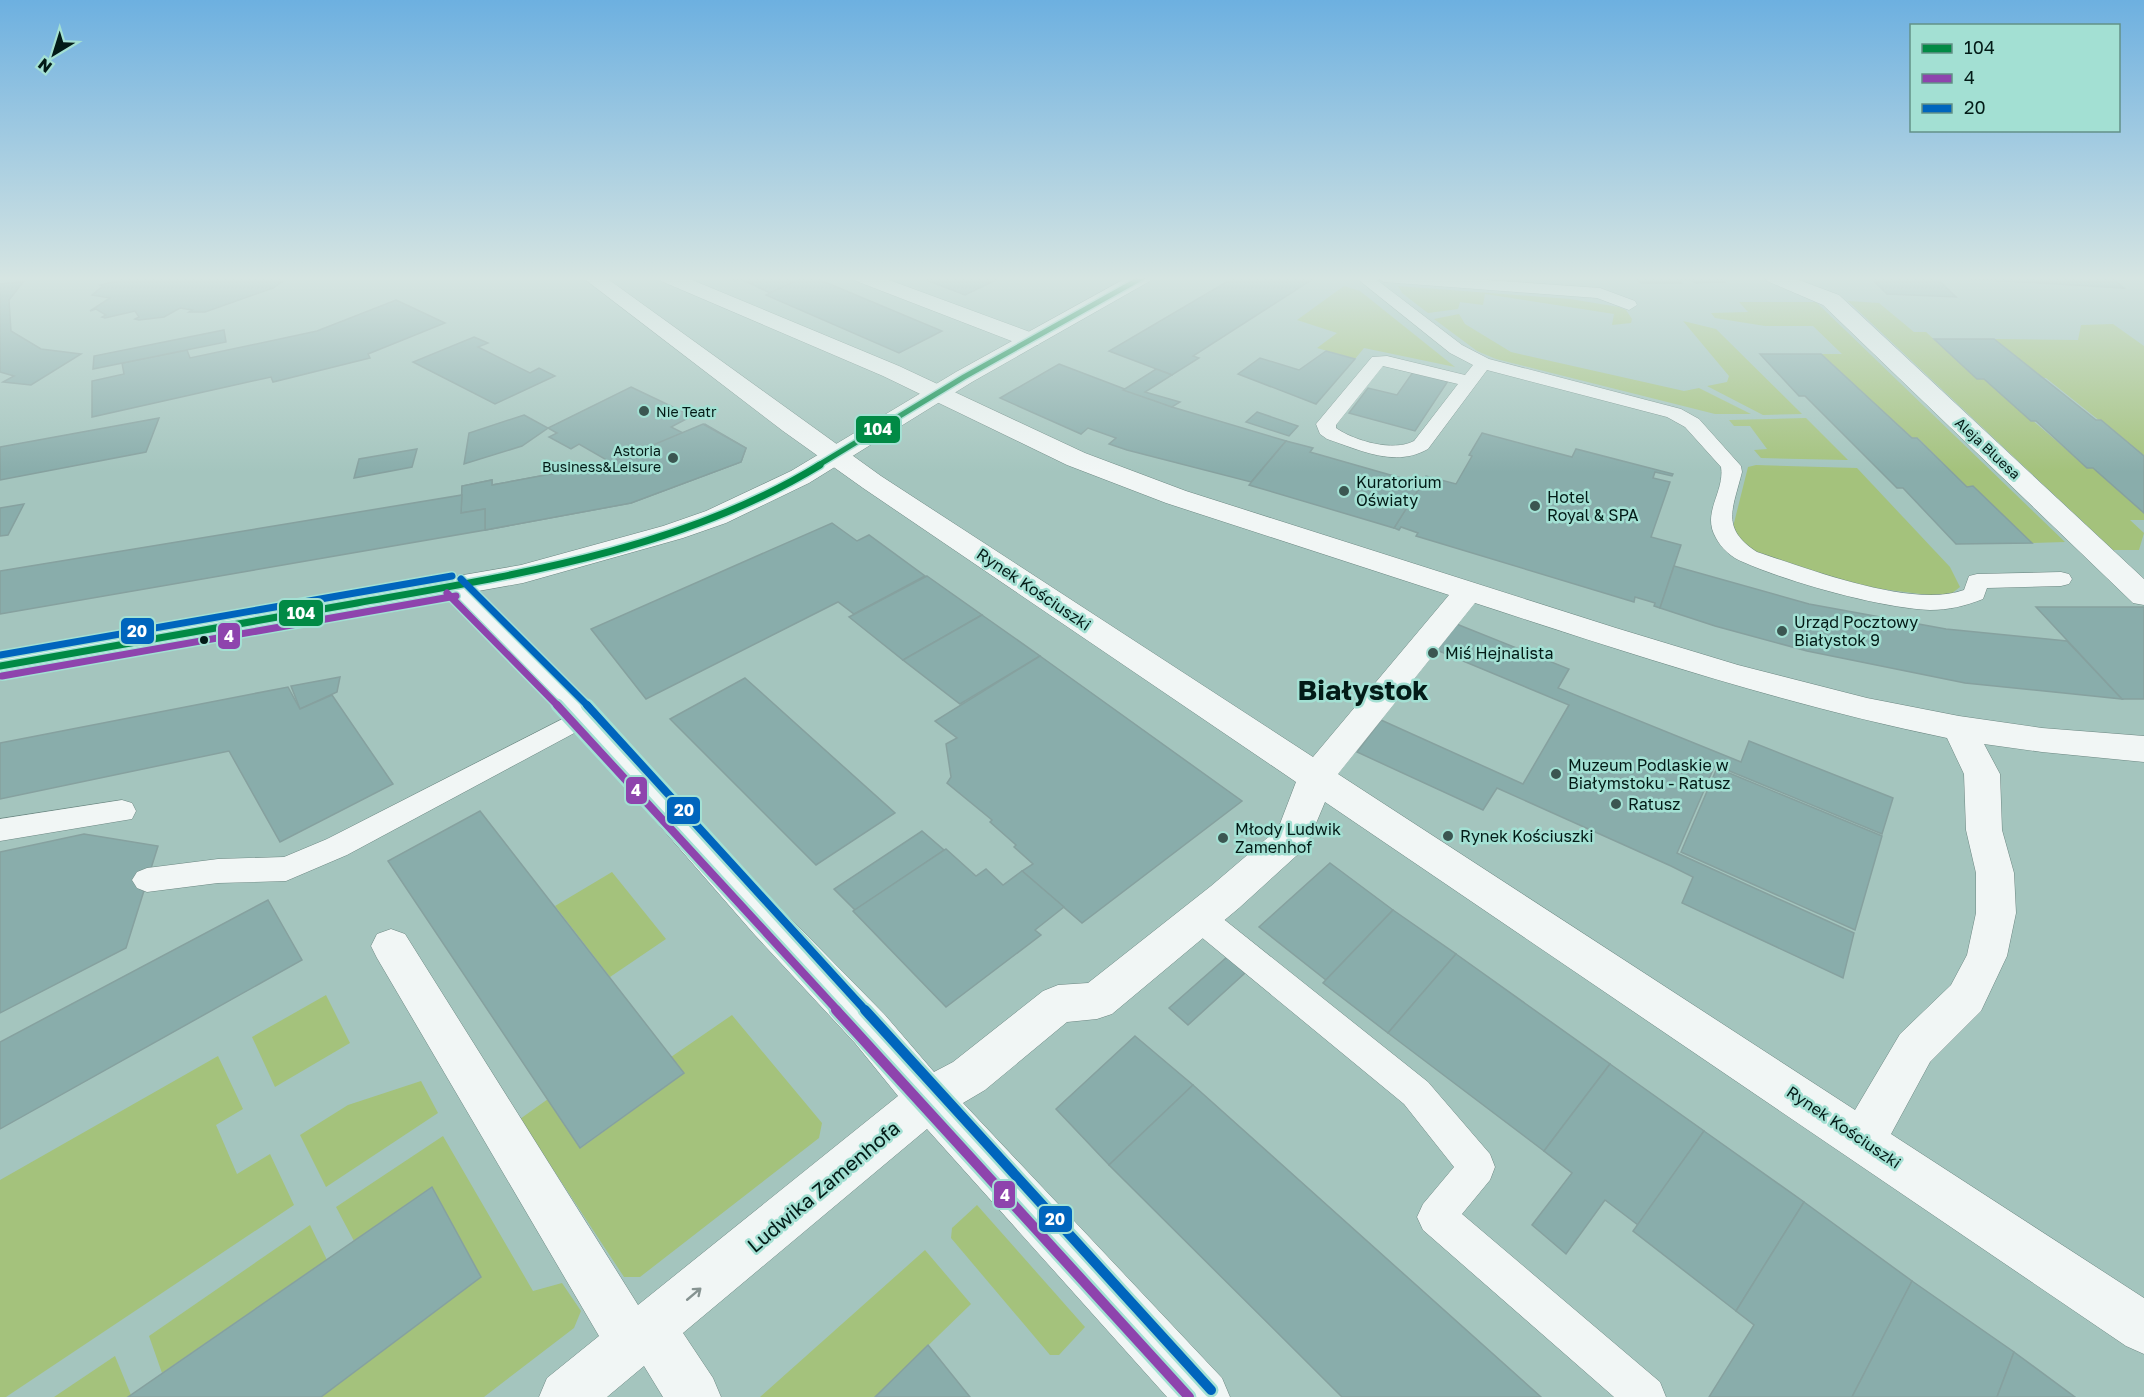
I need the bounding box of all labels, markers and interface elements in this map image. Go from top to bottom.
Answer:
north arrow [24,24,84,84]
legend [1910,24,2120,132]
text: 104 [1964,36,1995,58]
text: N [34,54,56,77]
text: 4 [1964,66,1975,88]
text: 20 [1964,96,1986,118]
place label: Nie Teatr [656,403,717,420]
marker: Nie Teatr [637,404,651,418]
street label: Aleja Bluesa [1952,414,2024,482]
line badge: 104 [855,415,901,444]
text: 104 [864,419,892,439]
place label: Astoria Business&Leisure [542,442,661,475]
marker: Astoria Business&Leisure [666,451,680,465]
place label: Kuratorium Oświaty [1356,472,1442,510]
marker: Kuratorium Oświaty [1337,484,1351,498]
place label: Hotel Royal & SPA [1547,487,1639,525]
marker: Hotel Royal & SPA [1528,499,1542,513]
street label: Rynek Kościuszki [973,543,1095,635]
line badge: 104 [278,599,324,627]
text: 104 [287,603,315,623]
place label: Urząd Pocztowy Białystok 9 [1794,612,1918,650]
line badge: 20 [120,617,155,645]
text: 20 [127,621,147,641]
line badge: 4 [217,622,241,650]
marker: Urząd Pocztowy Białystok 9 [1775,624,1789,638]
text: 4 [224,626,234,646]
unlabelled marker [198,634,210,646]
place label: Miś Hejnalista [1445,643,1553,663]
marker: Miś Hejnalista [1426,646,1440,660]
district label: Białystok [1297,673,1429,706]
place label: Muzeum Podlaskie w Białymstoku - Ratusz [1568,755,1731,793]
marker: Muzeum Podlaskie w Białymstoku - Ratusz [1549,767,1563,781]
line badge: 4 [625,776,648,805]
text: 4 [631,780,641,800]
place label: Ratusz [1628,794,1680,814]
line badge: 20 [666,796,701,825]
marker: Ratusz [1609,797,1623,811]
text: 20 [674,800,694,820]
place label: Młody Ludwik Zamenhof [1235,819,1341,857]
place label: Rynek Kościuszki [1460,826,1593,846]
marker: Rynek Kościuszki [1441,829,1455,843]
marker: Młody Ludwik Zamenhof [1216,831,1230,845]
street label: Rynek Kościuszki [1783,1081,1905,1173]
street label: Ludwika Zamenhofa [742,1115,904,1257]
line badge: 4 [993,1180,1016,1209]
text: 4 [1000,1185,1010,1205]
line badge: 20 [1038,1205,1073,1233]
text: 20 [1045,1209,1065,1229]
one-way arrow [686,1288,702,1301]

